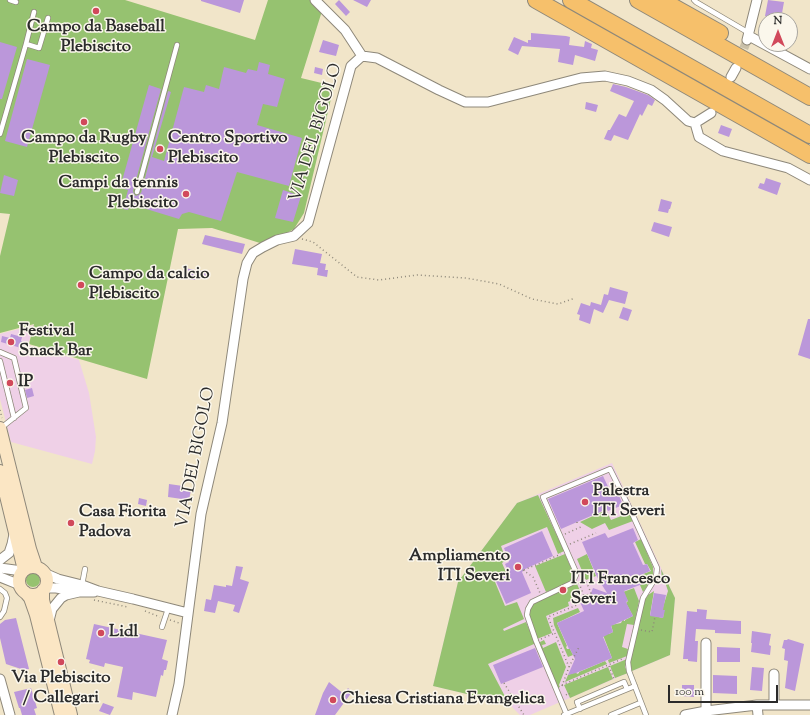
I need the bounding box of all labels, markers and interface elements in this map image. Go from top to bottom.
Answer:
marker: Campo da Baseball Plebiscito [91,6,101,16]
north arrow [758,12,798,52]
text: N [774,13,782,29]
place label: Campo da Baseball Plebiscito [27,18,165,58]
street label: VIA DEL BIGOLO [286,61,348,205]
marker: Campo da Rugby Plebiscito [79,117,89,127]
place label: Campo da Rugby Plebiscito [21,129,147,169]
place label: Centro Sportivo Plebiscito [168,129,288,169]
marker: Centro Sportivo Plebiscito [155,144,165,154]
place label: Campi da tennis Plebiscito [59,174,178,214]
marker: Campi da tennis Plebiscito [181,189,191,199]
place label: Campo da calcio Plebiscito [89,265,209,305]
marker: Campo da calcio Plebiscito [76,280,86,290]
place label: Festival Snack Bar [19,322,92,362]
marker: Festival Snack Bar [6,337,16,347]
place label: IP [18,373,33,393]
marker: IP [5,378,15,388]
street label: VIA DEL BIGOLO [173,385,221,531]
place label: Palestra ITI Severi [593,482,665,522]
marker: Palestra ITI Severi [580,497,590,507]
place label: Casa Fiorita Padova [79,503,166,543]
marker: Casa Fiorita Padova [66,518,76,528]
place label: Ampliamento ITI Severi [409,547,510,587]
marker: Ampliamento ITI Severi [513,562,523,572]
place label: ITI Francesco Severi [571,570,670,610]
marker: ITI Francesco Severi [558,585,568,595]
place label: Lidl [109,623,138,643]
marker: Lidl [96,628,106,638]
marker: Via Plebiscito / Callegari [56,657,66,667]
place label: Via Plebiscito / Callegari [11,669,111,709]
scale bar [670,677,780,703]
text: 100 m [675,683,704,701]
place label: Chiesa Cristiana Evangelica [341,690,545,710]
marker: Chiesa Cristiana Evangelica [328,695,338,705]

